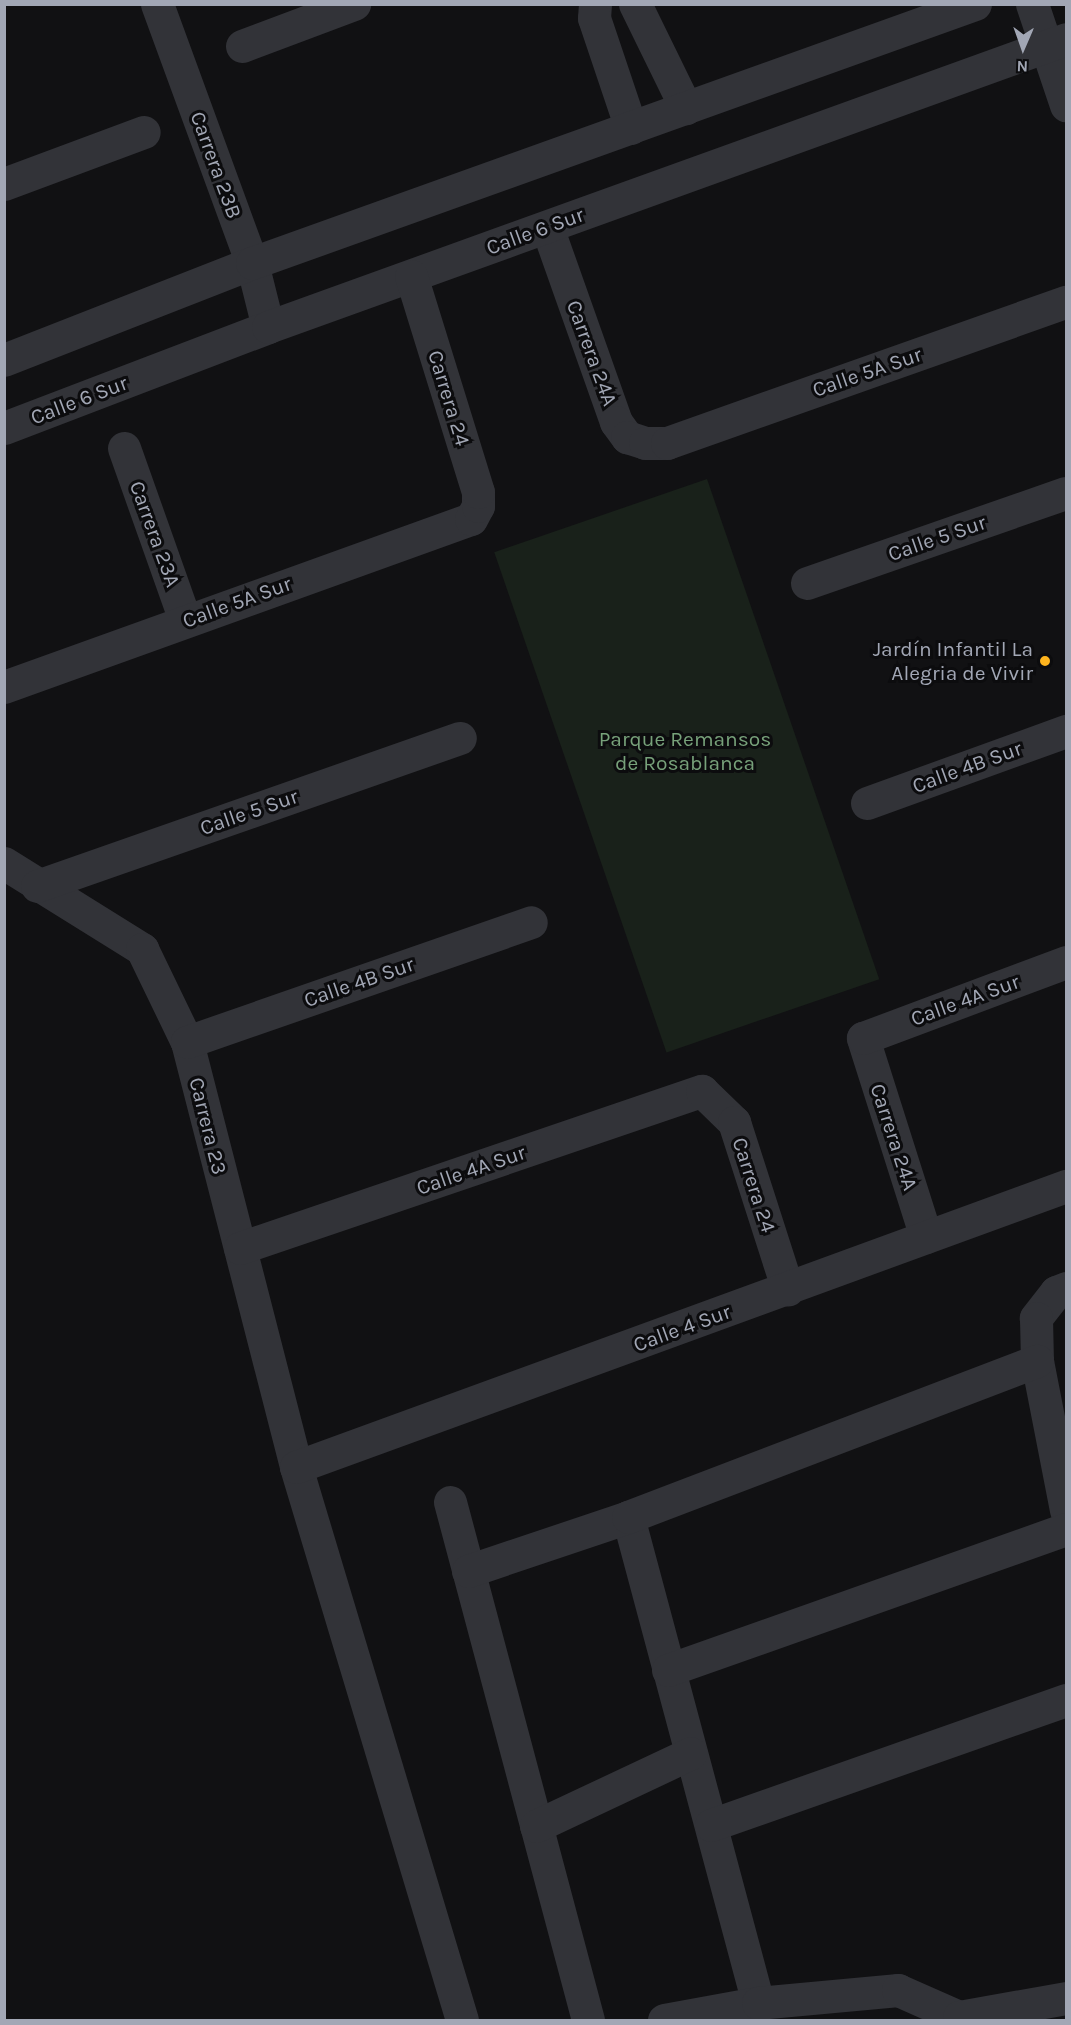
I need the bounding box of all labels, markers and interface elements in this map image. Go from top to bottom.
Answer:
north arrow [993,18,1053,78]
text: N [1016,57,1028,76]
street label: Carrera 23B [185,108,247,222]
street label: Calle 6 Sur [483,202,587,260]
street label: Carrera 24A [561,297,623,409]
street label: Calle 5A Sur [809,342,925,402]
street label: Carrera 24 [423,347,475,449]
street label: Calle 6 Sur [27,370,131,430]
street label: Carrera 23A [124,477,186,591]
street label: Calle 5 Sur [885,510,989,566]
street label: Calle 5A Sur [179,571,295,633]
place label: Jardín Infantil La Alegria de Vivir [873,636,1033,686]
marker: Jardín Infantil La Alegria de Vivir [1038,654,1052,668]
park label: Parque Remansos de Rosablanca [599,726,771,776]
street label: Calle 4B Sur [909,736,1025,798]
street label: Calle 5 Sur [197,784,301,840]
street label: Calle 4B Sur [301,951,417,1013]
street label: Calle 4A Sur [907,969,1023,1031]
street label: Carrera 23 [184,1075,232,1177]
street label: Carrera 24A [865,1081,923,1193]
street label: Carrera 24 [727,1134,781,1236]
street label: Calle 4A Sur [413,1140,529,1200]
street label: Calle 4 Sur [630,1299,734,1357]

